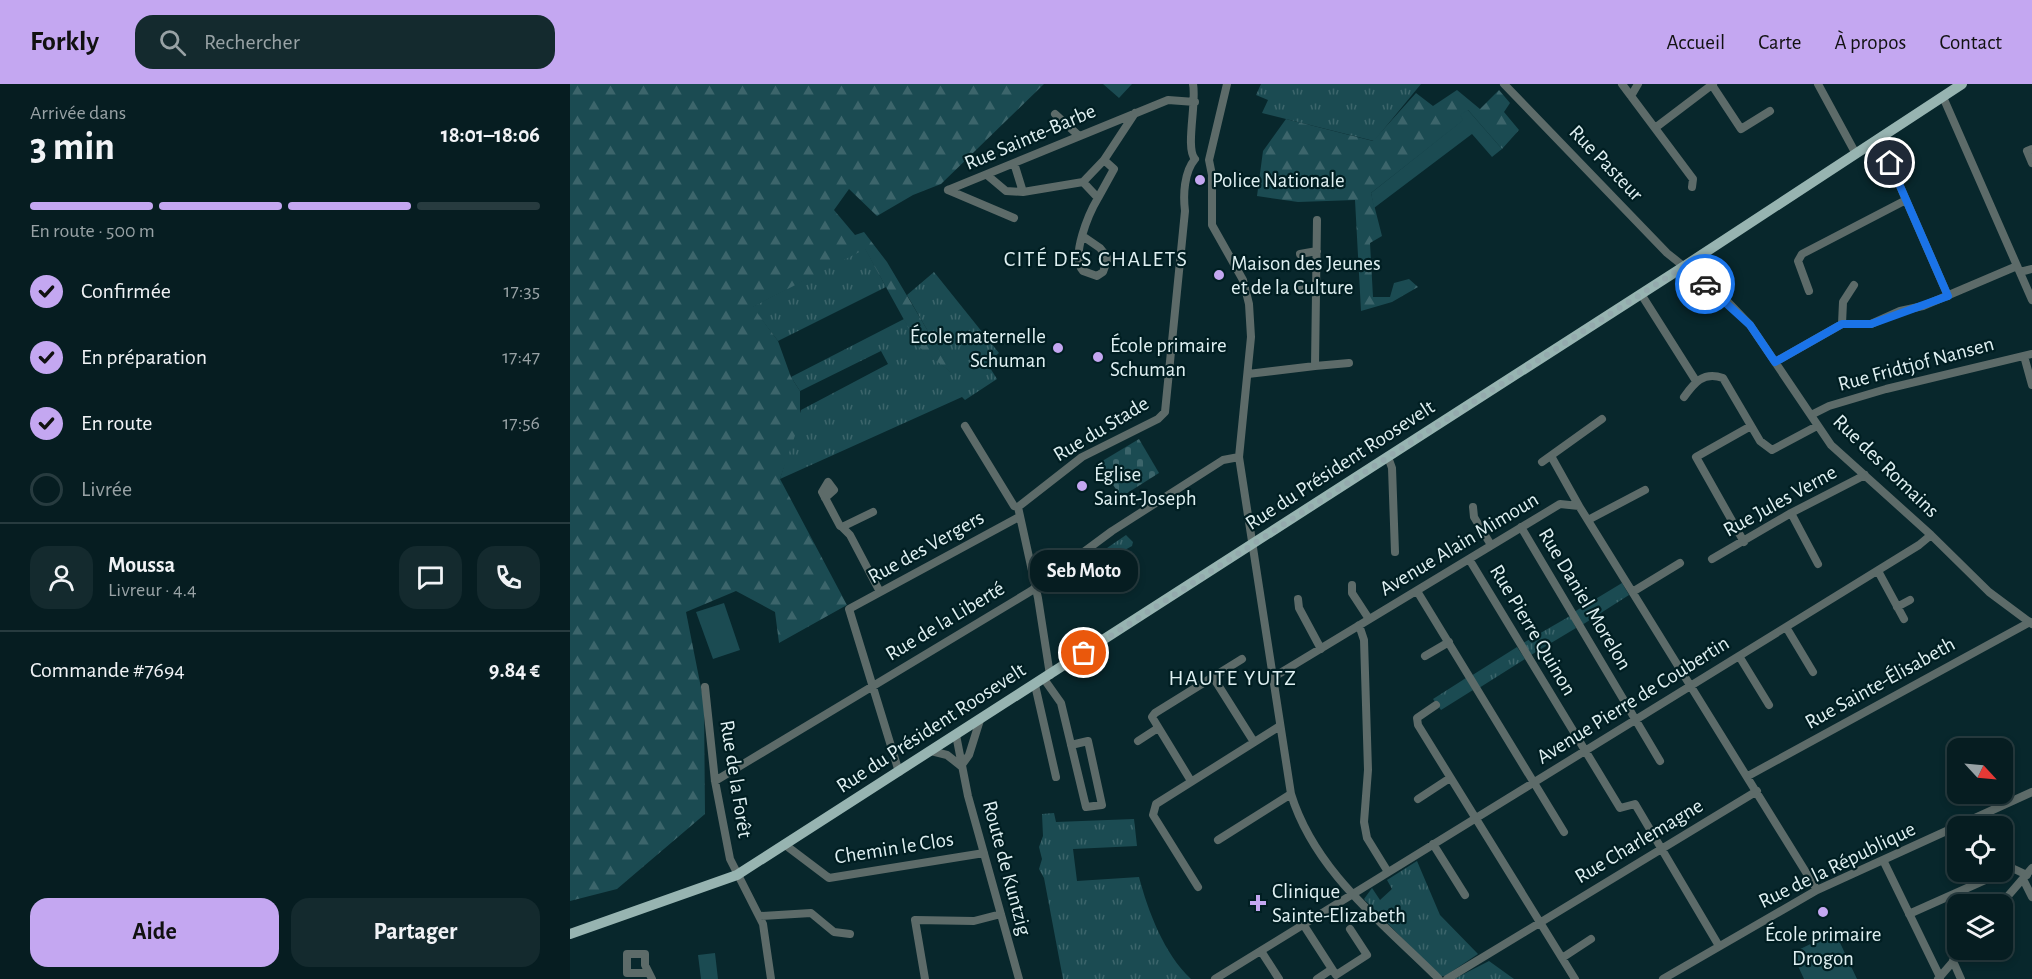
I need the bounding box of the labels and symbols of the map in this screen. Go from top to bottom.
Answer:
street label: Rue Sainte-Barbe [961,100,1099,174]
street label: Rue Pasteur [1565,121,1647,205]
pin [1864,137,1915,188]
place label: Police Nationale [1212,170,1345,191]
marker: Police Nationale [1193,173,1207,187]
district label: CITÉ DES CHALETS [1004,247,1188,270]
place label: Maison des Jeunes et de la Culture [1231,253,1381,298]
courier [1675,254,1735,314]
marker: Maison des Jeunes et de la Culture [1212,268,1226,282]
place label: École maternelle Schuman [910,324,1046,371]
place label: École primaire Schuman [1110,333,1227,380]
street label: Rue Fridtjof Nansen [1836,333,1996,395]
marker: École maternelle Schuman [1051,341,1065,355]
marker: École primaire Schuman [1091,350,1105,364]
street label: Rue du Stade [1050,392,1152,466]
street label: Rue du Président Roosevelt [1242,396,1439,534]
street label: Rue des Romains [1829,410,1943,522]
street label: Rue Jules Verne [1720,461,1840,541]
place label: Église Saint-Joseph [1094,462,1197,509]
marker: Église Saint-Joseph [1075,479,1089,493]
street label: Avenue Alain Mimoun [1376,488,1542,600]
street label: Rue des Vergers [865,507,987,587]
street label: Rue Daniel Morelon [1534,525,1636,673]
callout: Seb Moto [1030,551,1138,593]
street label: Rue Pierre Quinon [1486,561,1580,699]
street label: Rue de la Liberté [882,577,1008,665]
pin [1058,627,1109,678]
street label: Rue Sainte-Élisabeth [1800,631,1959,733]
street label: Avenue Pierre de Coubertin [1533,632,1733,768]
street label: Rue du Président Roosevelt [833,659,1030,797]
district label: HAUTE YUTZ [1169,667,1297,689]
street label: Rue de la Forêt [716,719,756,840]
north arrow [1947,738,2013,804]
street label: Rue Charlemagne [1571,795,1707,887]
street label: Route de Kuntzig [979,798,1035,938]
street label: Rue de la République [1755,818,1919,912]
street label: Chemin le Clos [833,828,955,868]
place label: Clinique Sainte-Elizabeth [1272,881,1406,926]
marker: Clinique Sainte-Elizabeth [1249,894,1267,912]
marker: École primaire Drogon [1816,905,1830,919]
place label: École primaire Drogon [1765,922,1881,969]

